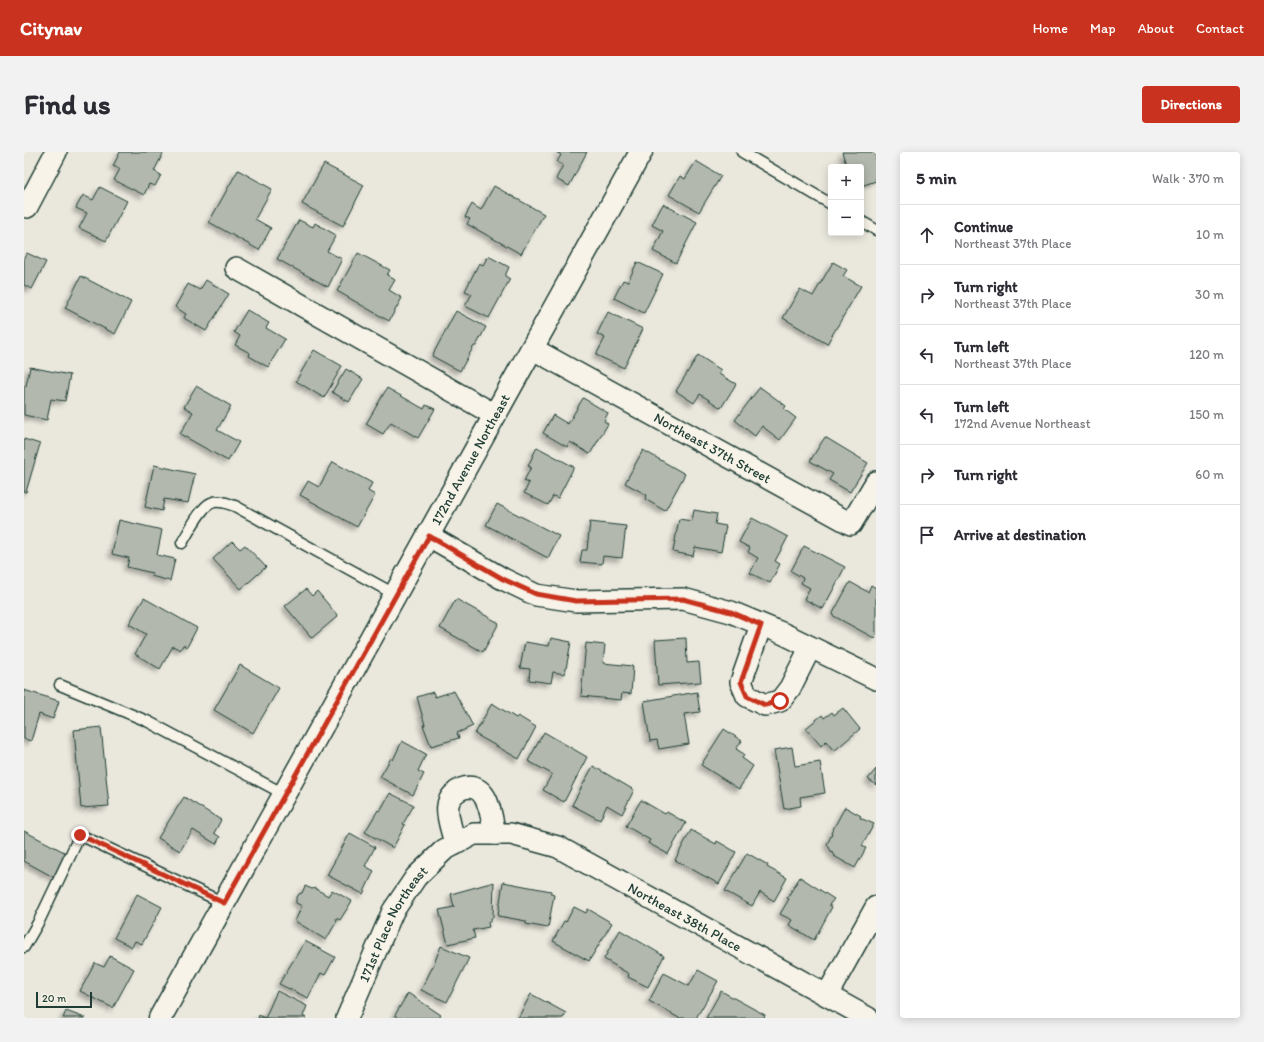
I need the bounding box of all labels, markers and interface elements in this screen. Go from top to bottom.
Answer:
text: Citynav [20,17,82,40]
text: Home [1033,20,1068,37]
text: Map [1090,20,1116,37]
text: About [1138,20,1174,37]
text: Contact [1196,20,1244,37]
button: Directions [1142,86,1240,123]
text: Find us [24,87,111,121]
map controls [828,164,864,236]
button: + [828,164,864,200]
text: 5 min [916,168,956,188]
text: Walk · 370 m [1152,171,1224,186]
button: − [828,200,864,236]
text: Continue [954,218,1013,236]
icon: ahead [916,224,938,246]
text: 10 m [1196,227,1224,242]
text: Northeast 37th Place [954,236,1071,251]
text: Turn right [954,278,1018,296]
icon: right [916,284,938,306]
text: 30 m [1195,287,1224,302]
text: Northeast 37th Place [954,296,1071,311]
text: Turn left [954,338,1009,356]
icon: left [916,344,938,366]
text: 120 m [1189,347,1224,362]
text: Northeast 37th Place [954,356,1071,371]
street label: 172nd Avenue Northeast [428,391,514,528]
text: Turn left [954,398,1009,416]
icon: left [916,404,938,426]
text: 150 m [1189,407,1224,422]
street label: Northeast 37th Street [651,409,774,487]
text: 172nd Avenue Northeast [954,416,1091,431]
icon: right [916,464,938,486]
text: Turn right [954,466,1018,484]
text: 60 m [1195,467,1224,482]
icon: arrive [916,524,938,546]
text: Arrive at destination [954,526,1086,544]
route start [771,692,789,710]
route end [71,826,89,844]
street label: 171st Place Northeast [355,863,431,985]
street label: Northeast 38th Place [625,879,745,956]
scale bar [36,990,92,1009]
text: 20 m [42,992,66,1005]

